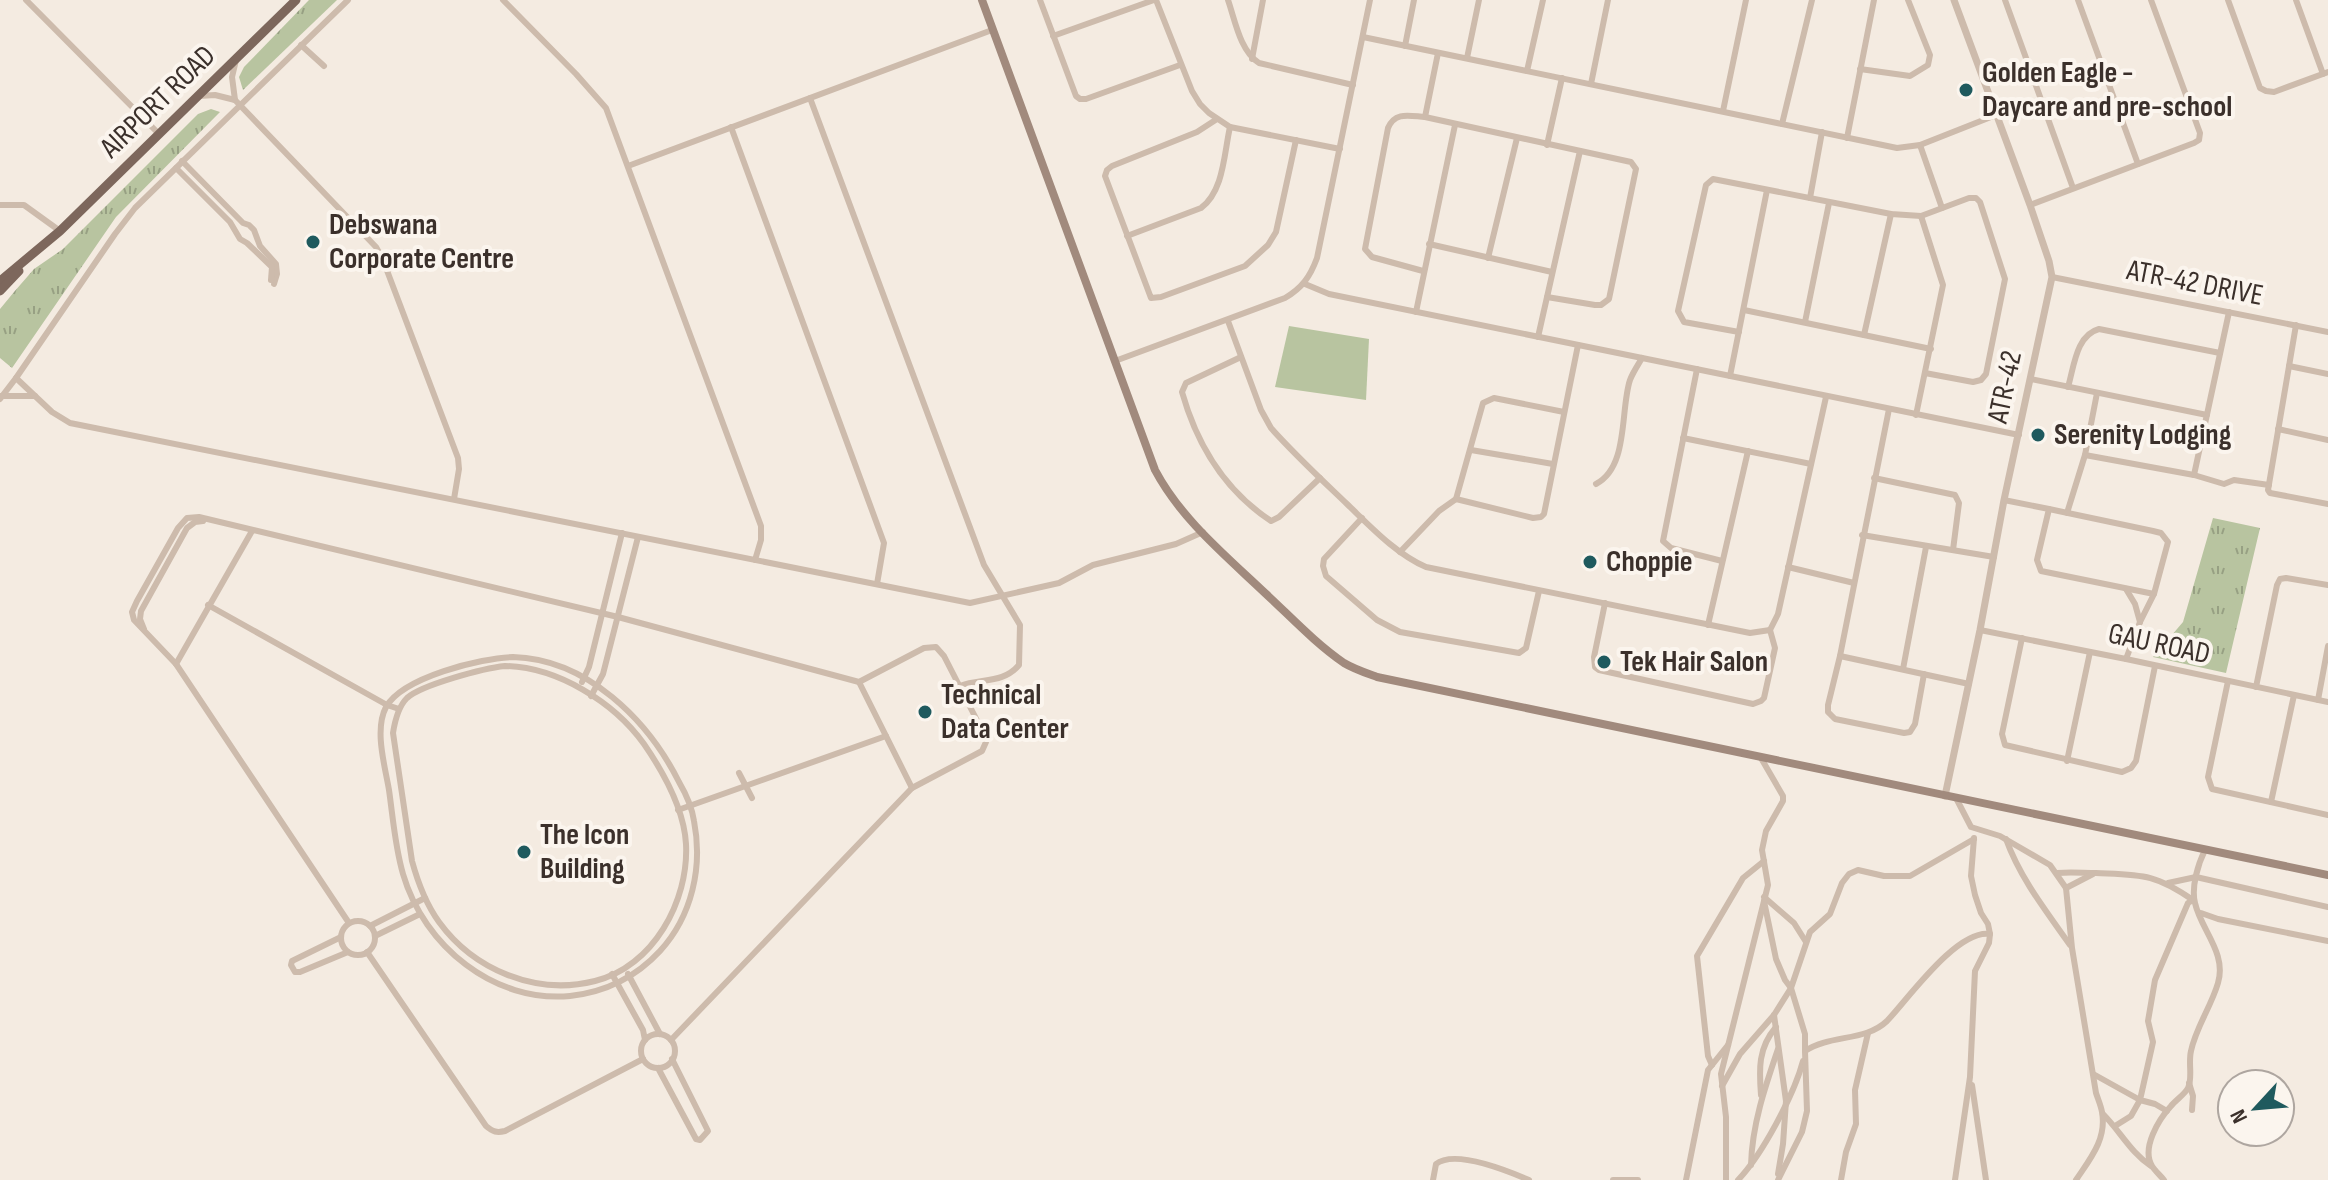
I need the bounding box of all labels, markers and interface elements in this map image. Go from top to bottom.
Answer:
street label: AIRPORT ROAD [92,38,223,167]
place label: Golden Eagle - Daycare and pre-school [1982,55,2232,125]
marker: Golden Eagle - Daycare and pre-school [1957,81,1975,99]
place label: Debswana Corporate Centre [329,207,514,277]
marker: Debswana Corporate Centre [304,233,322,251]
street label: ATR-42 DRIVE [2123,252,2266,314]
street label: ATR-42 [1980,348,2030,427]
place label: Serenity Lodging [2054,417,2232,453]
marker: Serenity Lodging [2029,426,2047,444]
place label: Choppie [1606,544,1693,580]
marker: Choppie [1581,553,1599,571]
street label: GAU ROAD [2105,616,2213,672]
place label: Tek Hair Salon [1620,644,1768,680]
marker: Tek Hair Salon [1595,653,1613,671]
place label: Technical Data Center [941,677,1069,747]
marker: Technical Data Center [916,703,934,721]
place label: The Icon Building [540,817,629,887]
marker: The Icon Building [515,843,533,861]
north arrow [2216,1068,2296,1148]
text: N [2225,1105,2254,1127]

